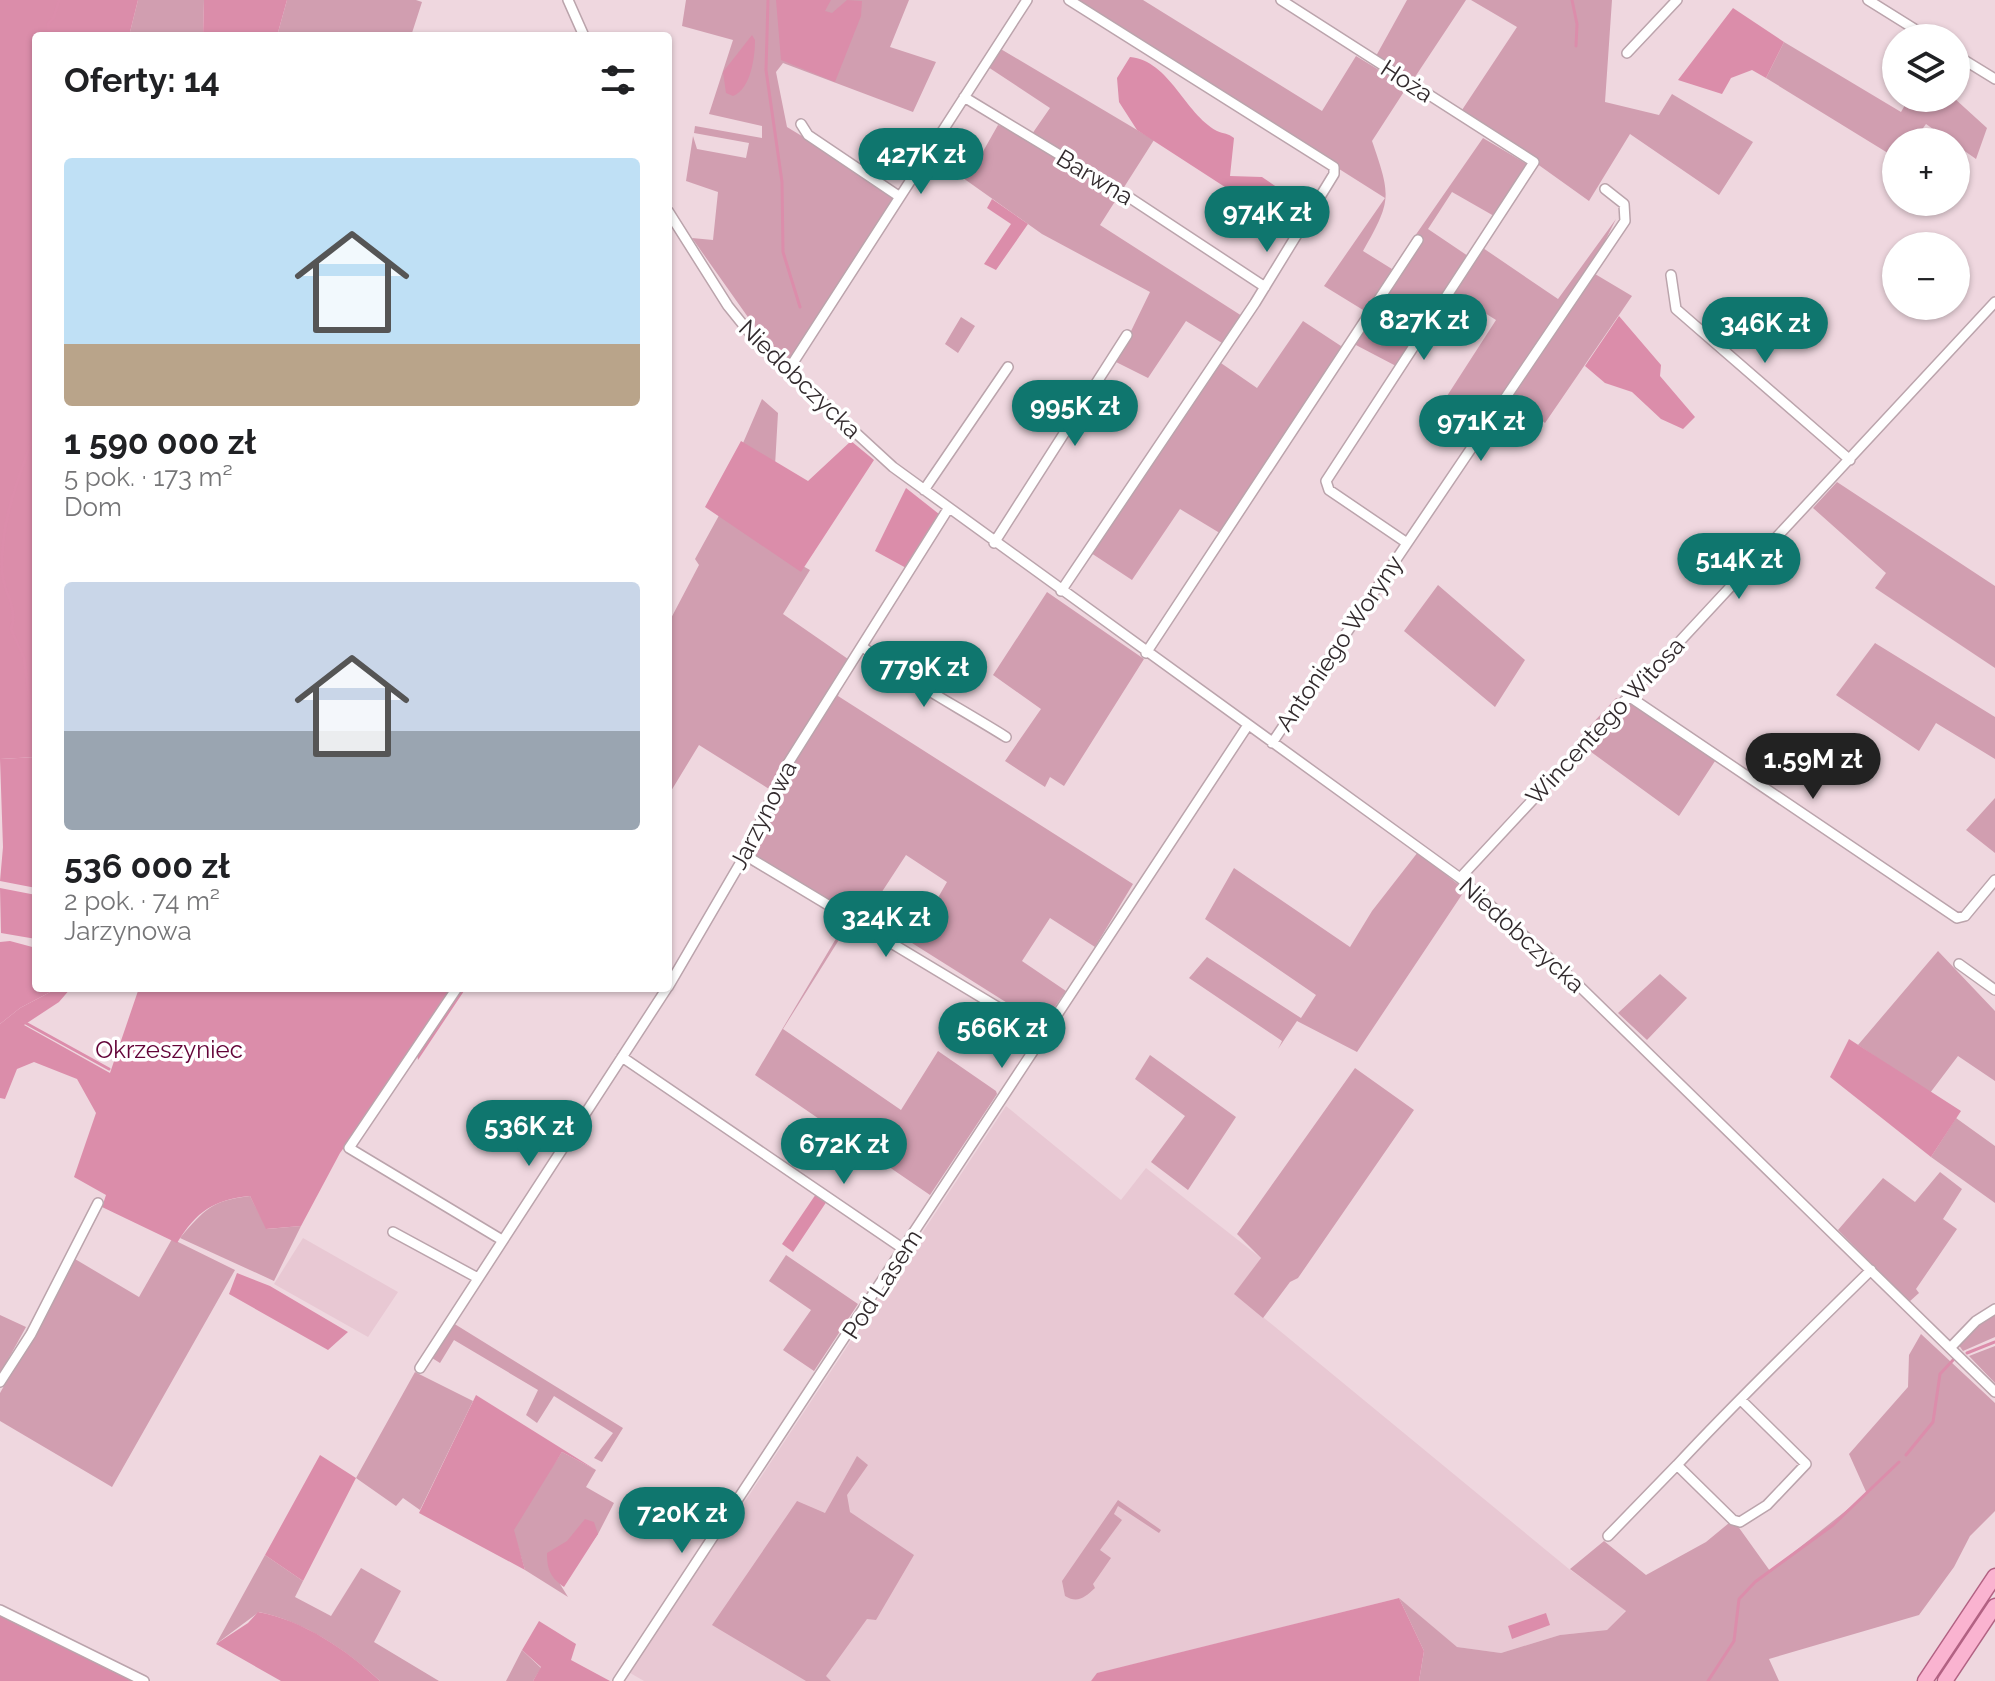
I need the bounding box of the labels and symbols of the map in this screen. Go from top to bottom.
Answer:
street label: Hoża [1375,53,1439,109]
pin: 427K zł [847,128,995,196]
street label: Barwna [1051,143,1139,211]
pin: 974K zł [1193,186,1341,254]
pin: 827K zł [1350,294,1498,362]
pin: 346K zł [1691,297,1839,365]
street label: Niedobczycka [733,314,867,444]
pin: 995K zł [1001,380,1149,448]
pin: 971K zł [1407,395,1555,463]
pin: 514K zł [1665,533,1813,601]
street label: Antoniego Woryny [1269,550,1409,736]
street label: Wincentego Witosa [1520,631,1690,811]
pin: 779K zł [850,641,998,709]
pin: 1.59M zł [1730,733,1896,801]
street label: Jarzynowa [723,756,803,874]
street label: Niedobczycka [1453,871,1591,999]
pin: 324K zł [812,891,960,959]
pin: 566K zł [928,1002,1076,1070]
park label: Okrzeszyniec [95,1035,243,1064]
pin: 536K zł [455,1100,603,1168]
pin: 672K zł [770,1118,918,1186]
street label: Pod Lasem [836,1224,928,1344]
pin: 720K zł [608,1487,756,1555]

